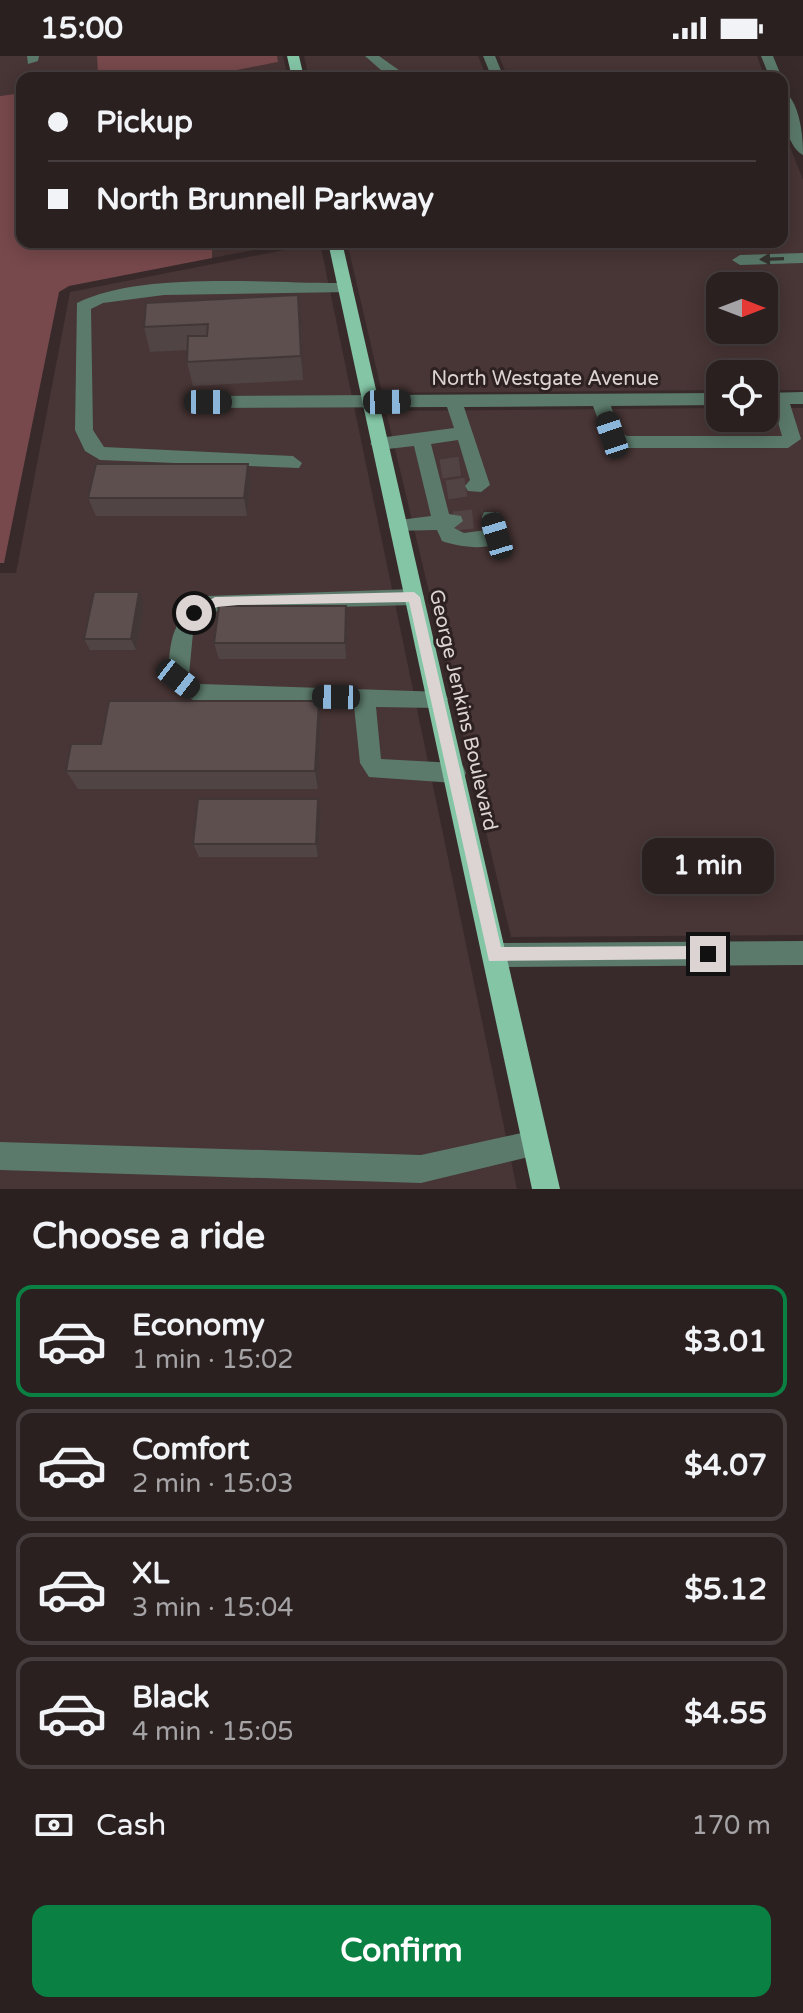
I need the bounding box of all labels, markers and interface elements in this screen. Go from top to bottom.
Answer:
text: 15:00 [40,10,123,47]
text: Pickup [96,104,193,141]
text: North Brunnell Parkway [96,181,434,218]
one-way arrow [759,252,784,265]
north arrow [706,272,778,344]
map controls [706,272,778,432]
button: locate [706,360,778,432]
street label: North Westgate Avenue [431,367,659,391]
car [184,390,232,414]
car [363,390,411,414]
car [593,408,631,462]
car [479,510,515,562]
street label: George Jenkins Boulevard [424,587,502,833]
route start [176,595,212,631]
car [152,655,204,703]
car [312,685,360,709]
callout: 1 min [642,838,774,894]
text: 1 min [673,850,743,881]
route end [690,936,726,972]
text: Choose a ride [32,1215,265,1258]
icon: car [36,1305,108,1377]
text: Economy [132,1307,265,1344]
text: $3.01 [684,1323,767,1360]
text: 1 min · 15:02 [132,1344,294,1375]
icon: car [36,1429,108,1501]
text: Comfort [132,1431,250,1468]
text: $4.07 [684,1447,767,1484]
text: 2 min · 15:03 [132,1468,294,1499]
icon: car [36,1553,108,1625]
text: XL [132,1555,169,1592]
text: $5.12 [685,1571,767,1608]
text: 3 min · 15:04 [132,1592,294,1623]
icon: car [36,1677,108,1749]
text: Black [132,1679,209,1716]
text: $4.55 [684,1695,767,1732]
text: 4 min · 15:05 [132,1716,294,1747]
icon: cash [32,1803,76,1847]
text: Cash [96,1807,166,1844]
text: 170 m [691,1810,771,1841]
button: Confirm [32,1905,771,1997]

